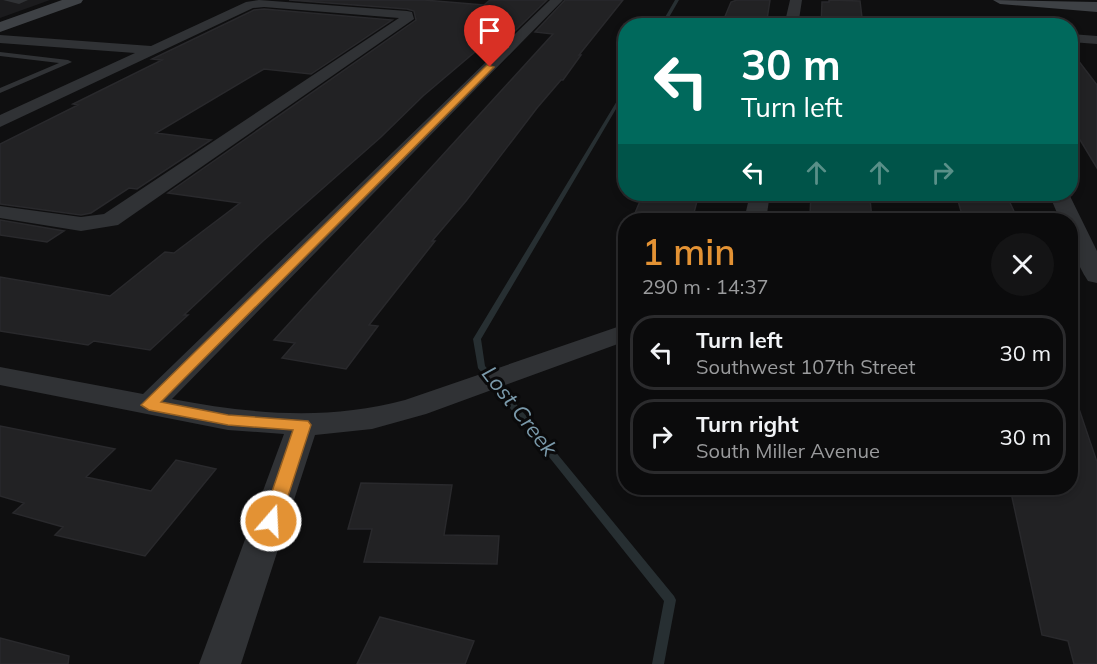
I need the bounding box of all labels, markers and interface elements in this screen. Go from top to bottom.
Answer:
pin [464,5,515,67]
icon: arrive [473,14,506,47]
text: 30 m [741,38,841,91]
icon: left [642,42,720,120]
text: Turn left [741,90,843,124]
icon: left [737,156,770,189]
icon: ahead [800,156,833,189]
icon: ahead [863,156,896,189]
icon: right [926,156,959,189]
text: 1 min [642,229,736,274]
button: close [991,233,1054,296]
text: 290 m · 14:37 [642,274,768,299]
text: Turn left [696,326,783,354]
icon: left [645,336,678,369]
text: 30 m [1000,339,1051,367]
text: Southwest 107th Street [696,354,915,379]
water label: Lost Creek [476,360,564,462]
text: Turn right [696,410,799,438]
icon: right [645,420,678,453]
text: 30 m [1000,423,1051,451]
text: South Miller Avenue [696,438,880,463]
position arrow [239,489,303,553]

